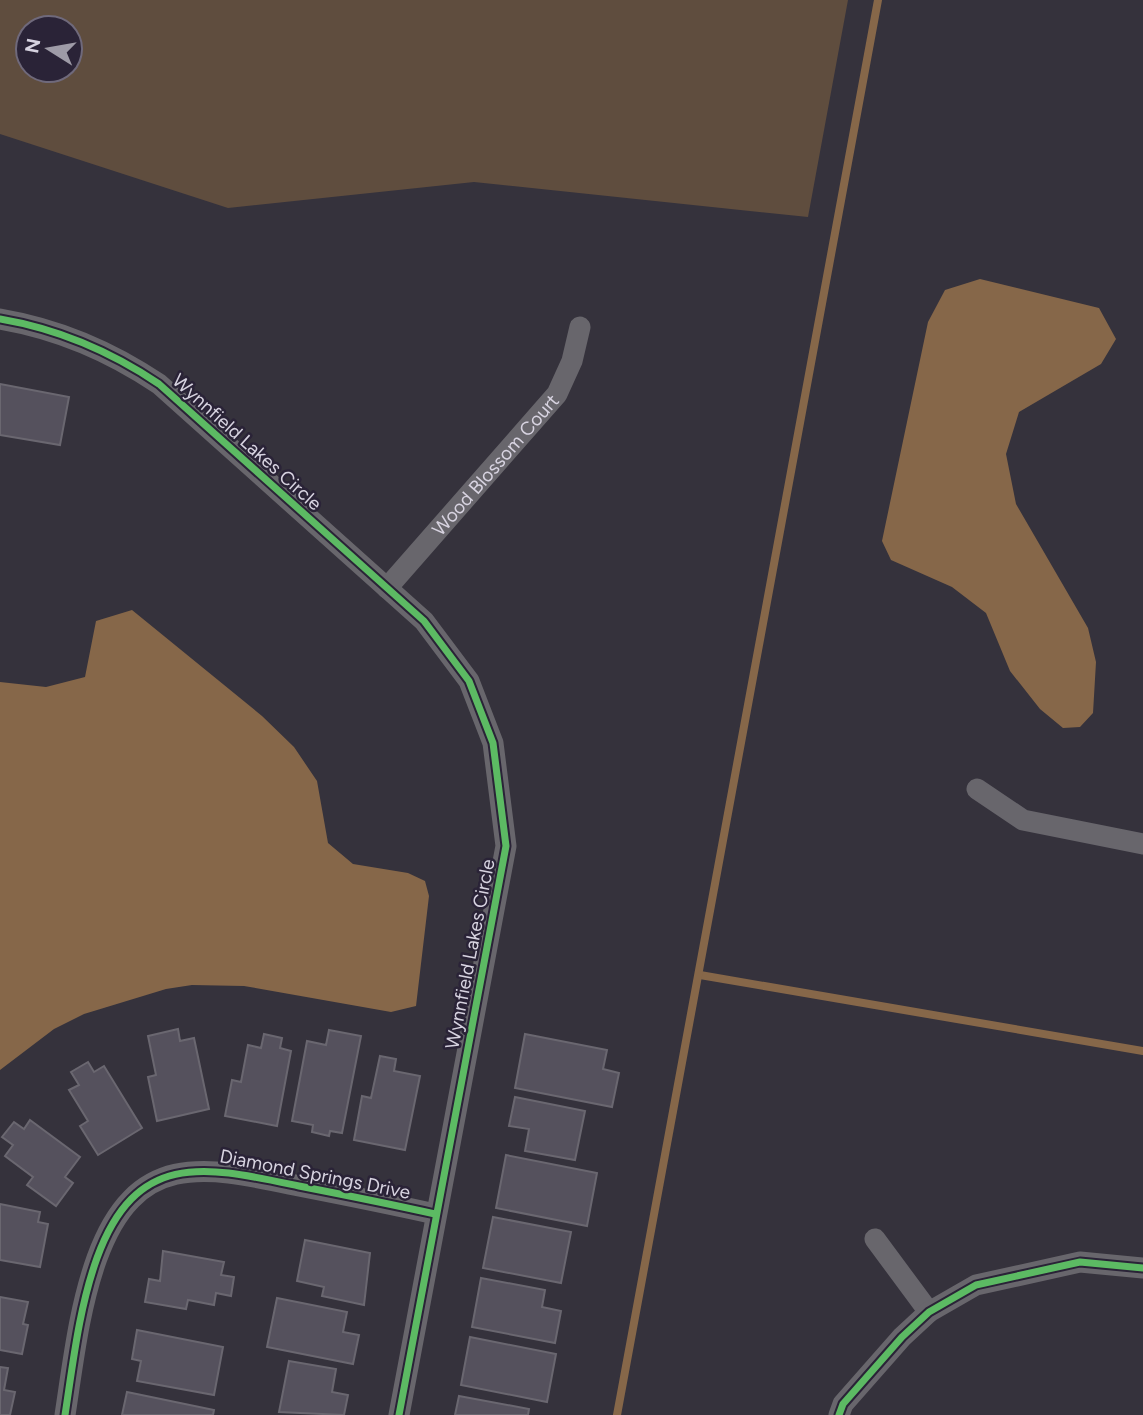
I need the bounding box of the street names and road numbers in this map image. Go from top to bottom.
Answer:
street label: Wynnfield Lakes Circle [168,369,326,515]
street label: Wood Blossom Court [427,389,563,540]
street label: Wynnfield Lakes Circle [440,857,500,1051]
street label: Diamond Springs Drive [218,1144,412,1204]

